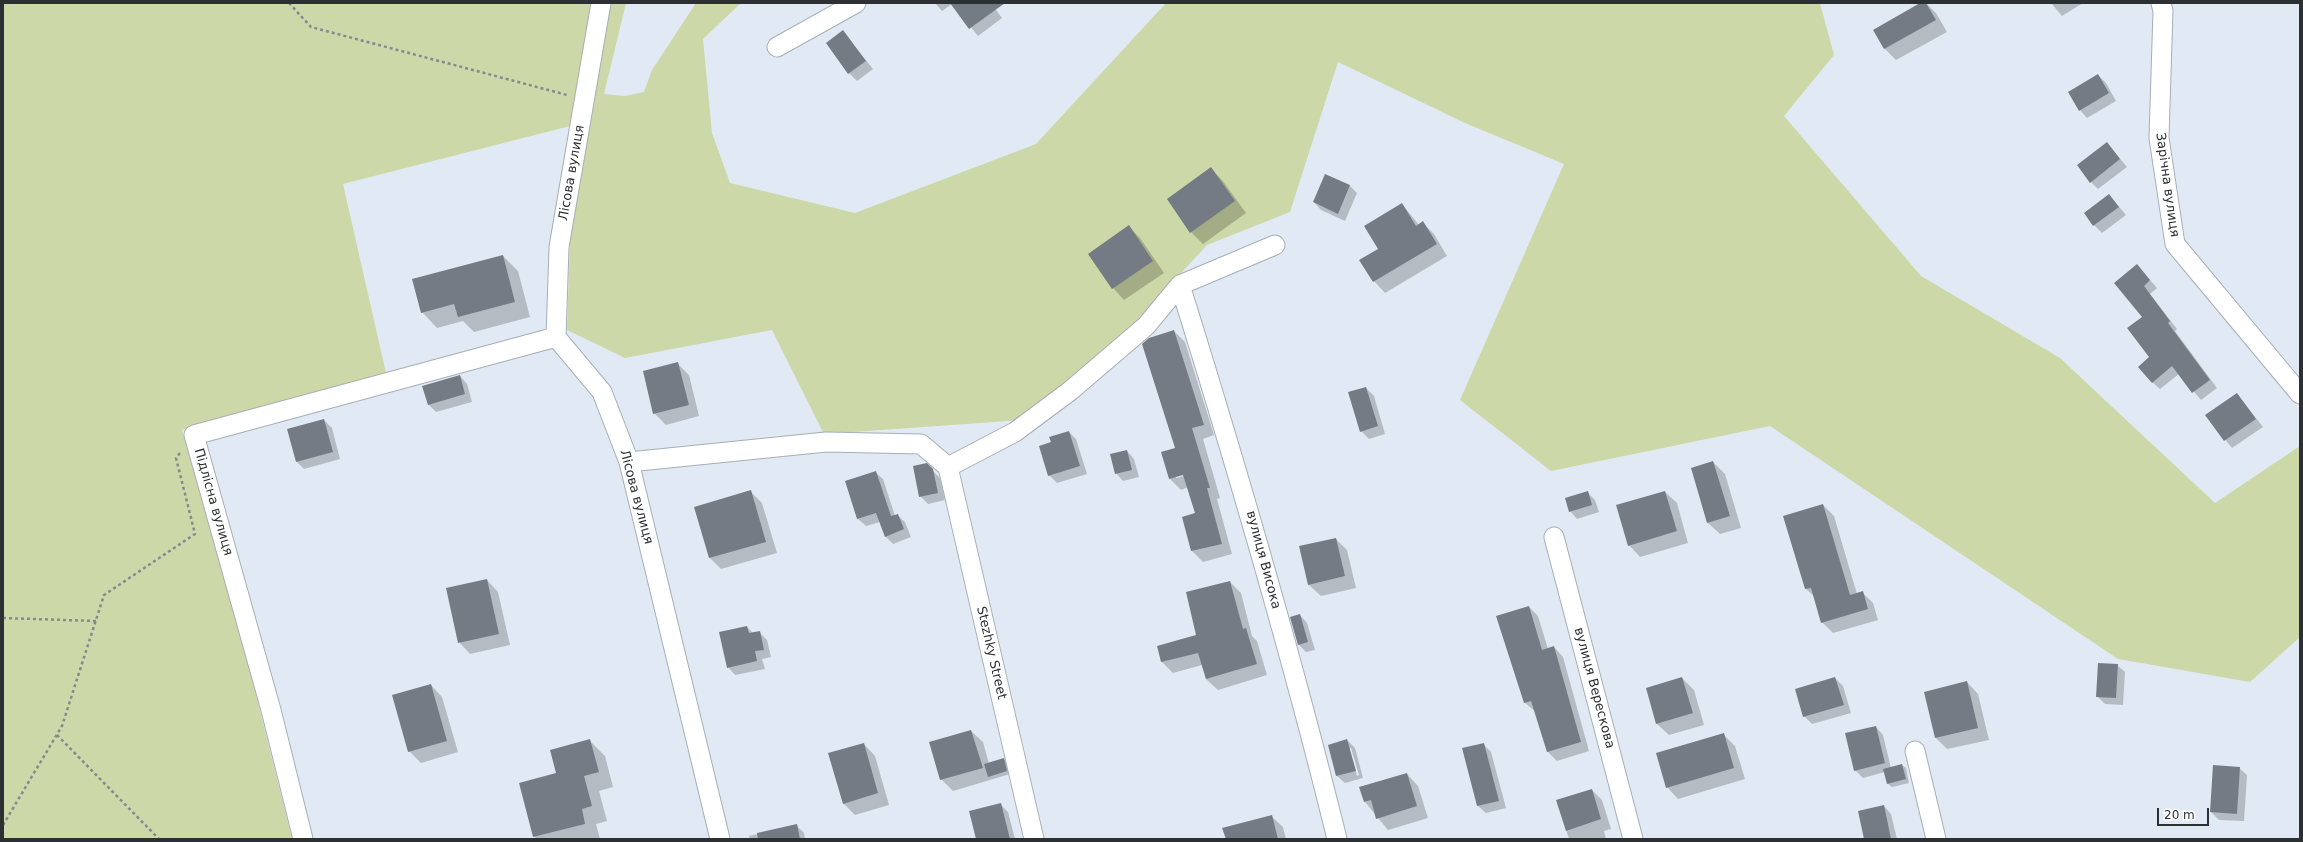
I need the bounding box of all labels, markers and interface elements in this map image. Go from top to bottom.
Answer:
street label: Лісова вулиця [556,124,588,222]
street label: Зарічна вулиця [2152,132,2182,238]
street label: Підлісна вулиця [190,447,236,557]
street label: Лісова вулиця [616,448,656,546]
street label: вулиця Висока [1242,509,1284,611]
street label: Stezhky Street [973,605,1009,701]
street label: вулиця Верескова [1570,626,1618,750]
scale bar [2159,800,2211,826]
text: 20 m [2164,808,2195,822]

